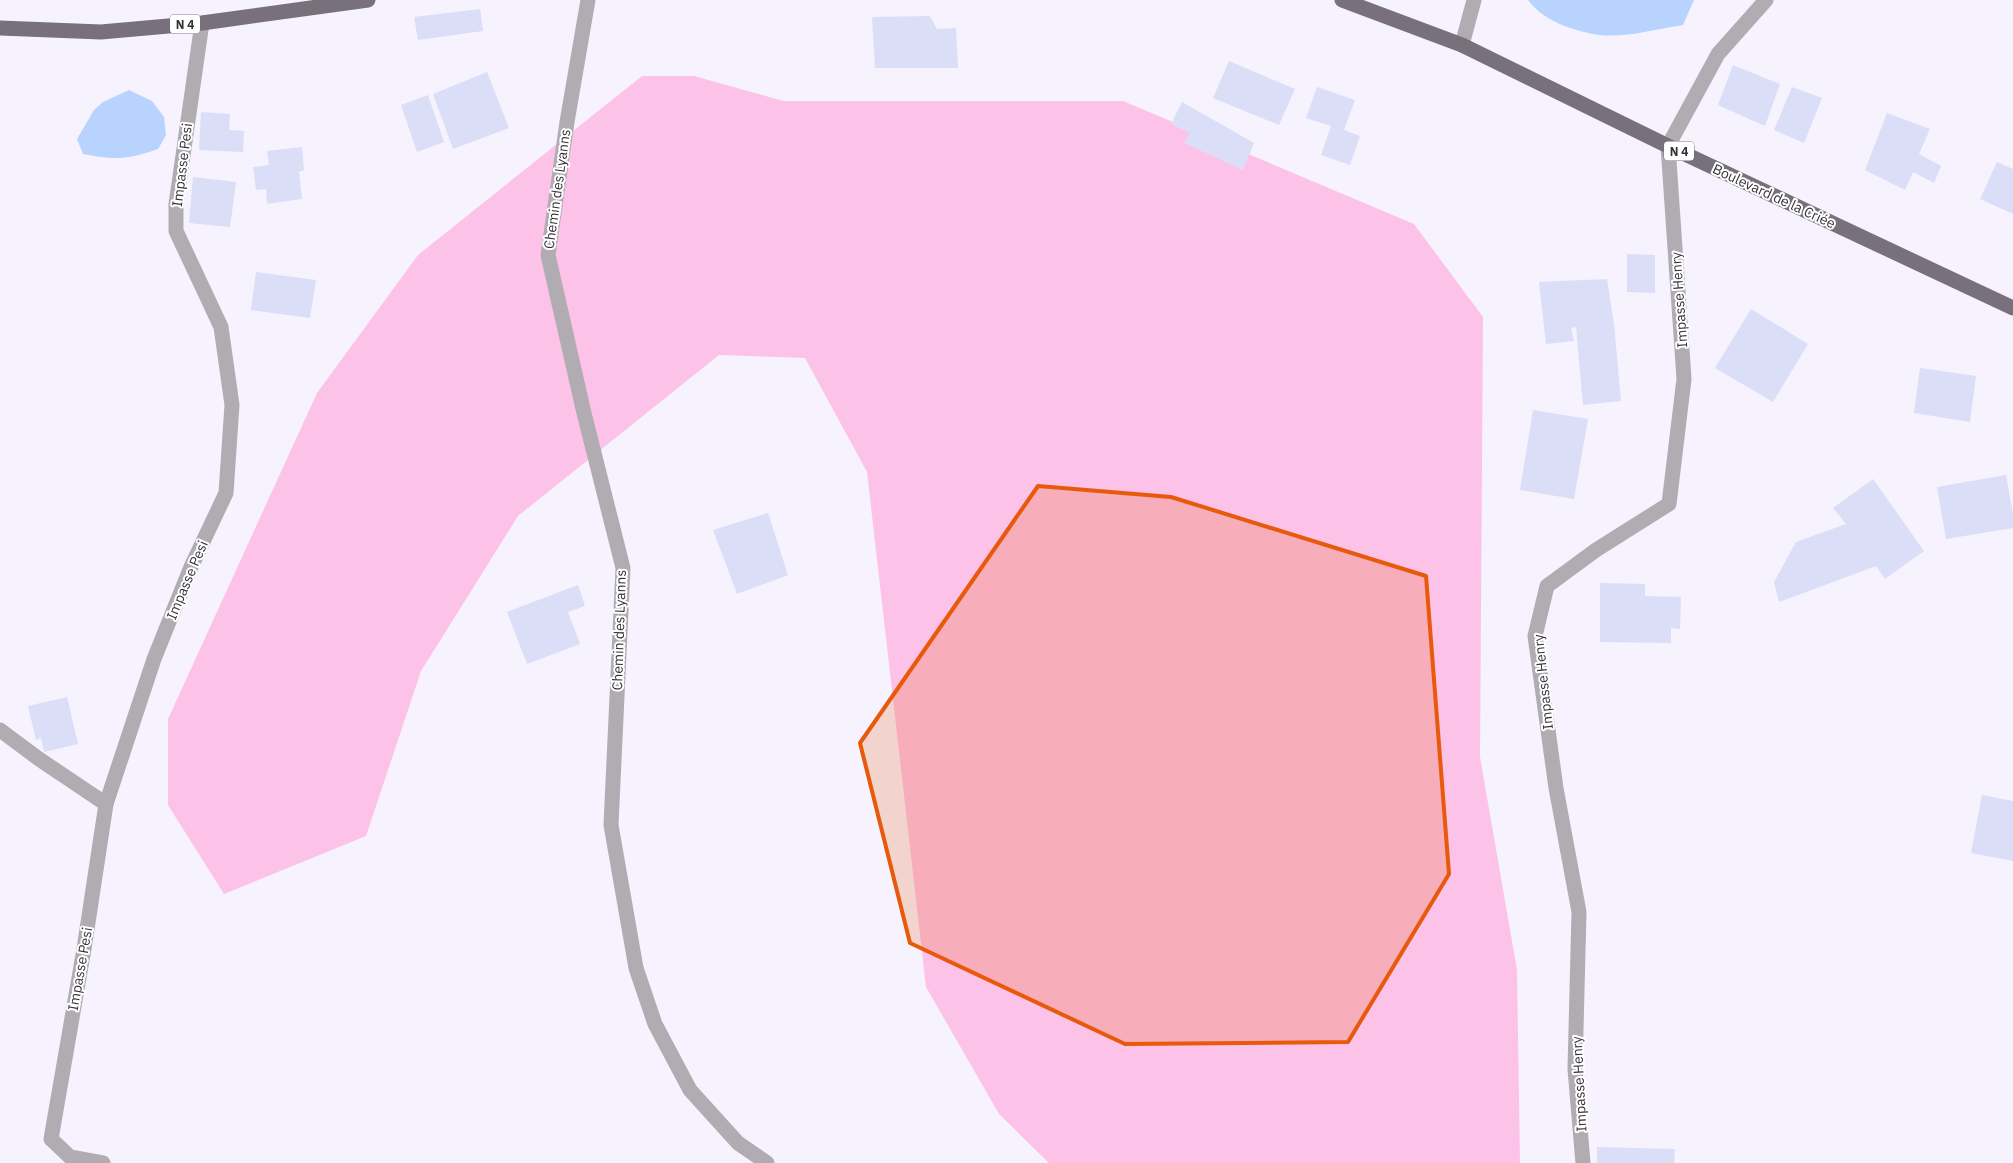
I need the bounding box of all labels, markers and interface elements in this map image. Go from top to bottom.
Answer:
road number: N 4 [170,14,200,34]
street label: Impasse Pesi [168,122,196,208]
street label: Chemin des Lyanns [540,128,574,250]
road number: N 4 [1664,142,1694,160]
street label: Boulevard de la Criée [1710,160,1839,232]
street label: Impasse Henry [1667,252,1691,348]
street label: Impasse Pesi [162,538,212,622]
street label: Chemin des Lyanns [608,569,630,691]
street label: Impasse Henry [1529,633,1557,731]
street label: Impasse Pesi [64,926,96,1012]
street label: Impasse Henry [1568,1036,1590,1132]

